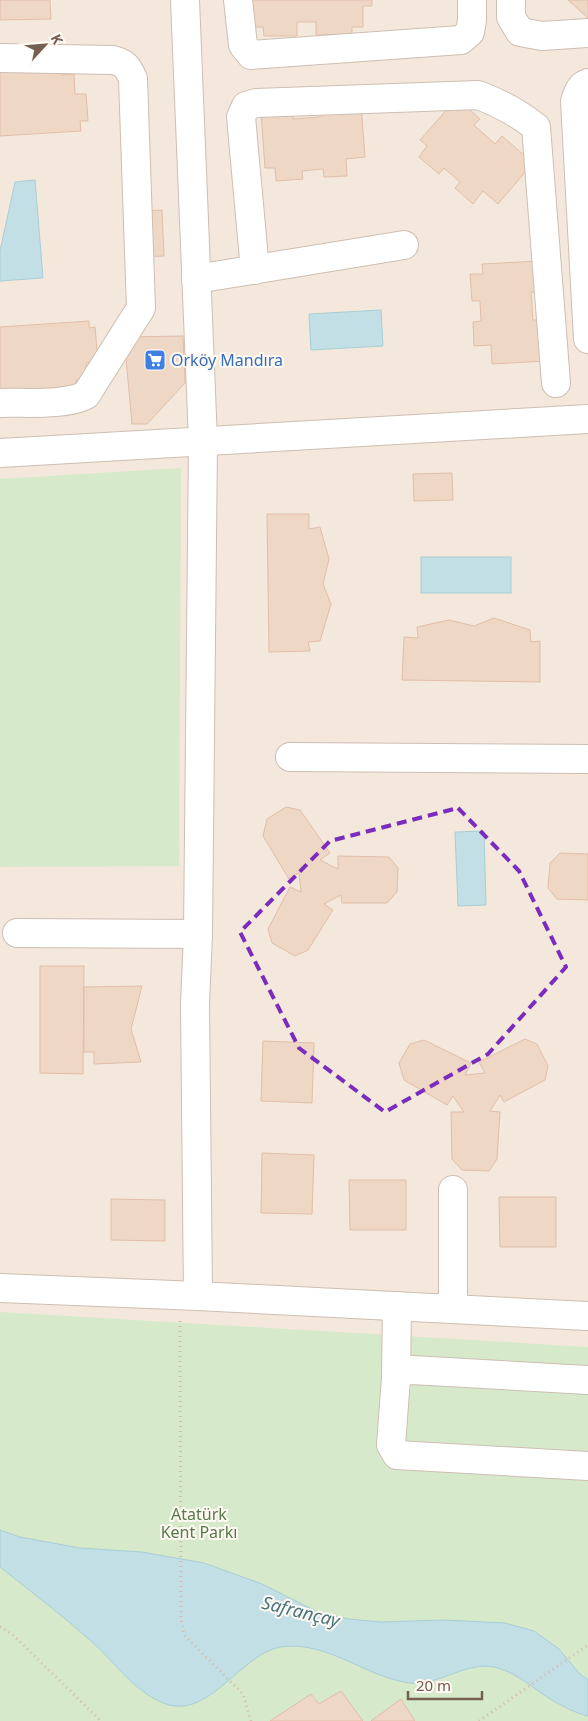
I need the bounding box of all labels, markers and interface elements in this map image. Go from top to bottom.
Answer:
north arrow [20,20,70,70]
text: K [47,31,68,48]
supermarket icon: Orköy Mandıra [143,348,167,372]
place label: Orköy Mandıra [171,349,283,371]
park label: Atatürk Kent Parkı [161,1503,237,1543]
water label: Safrançay [260,1590,344,1633]
scale bar [408,1668,482,1700]
text: 20 m [416,1675,451,1695]

